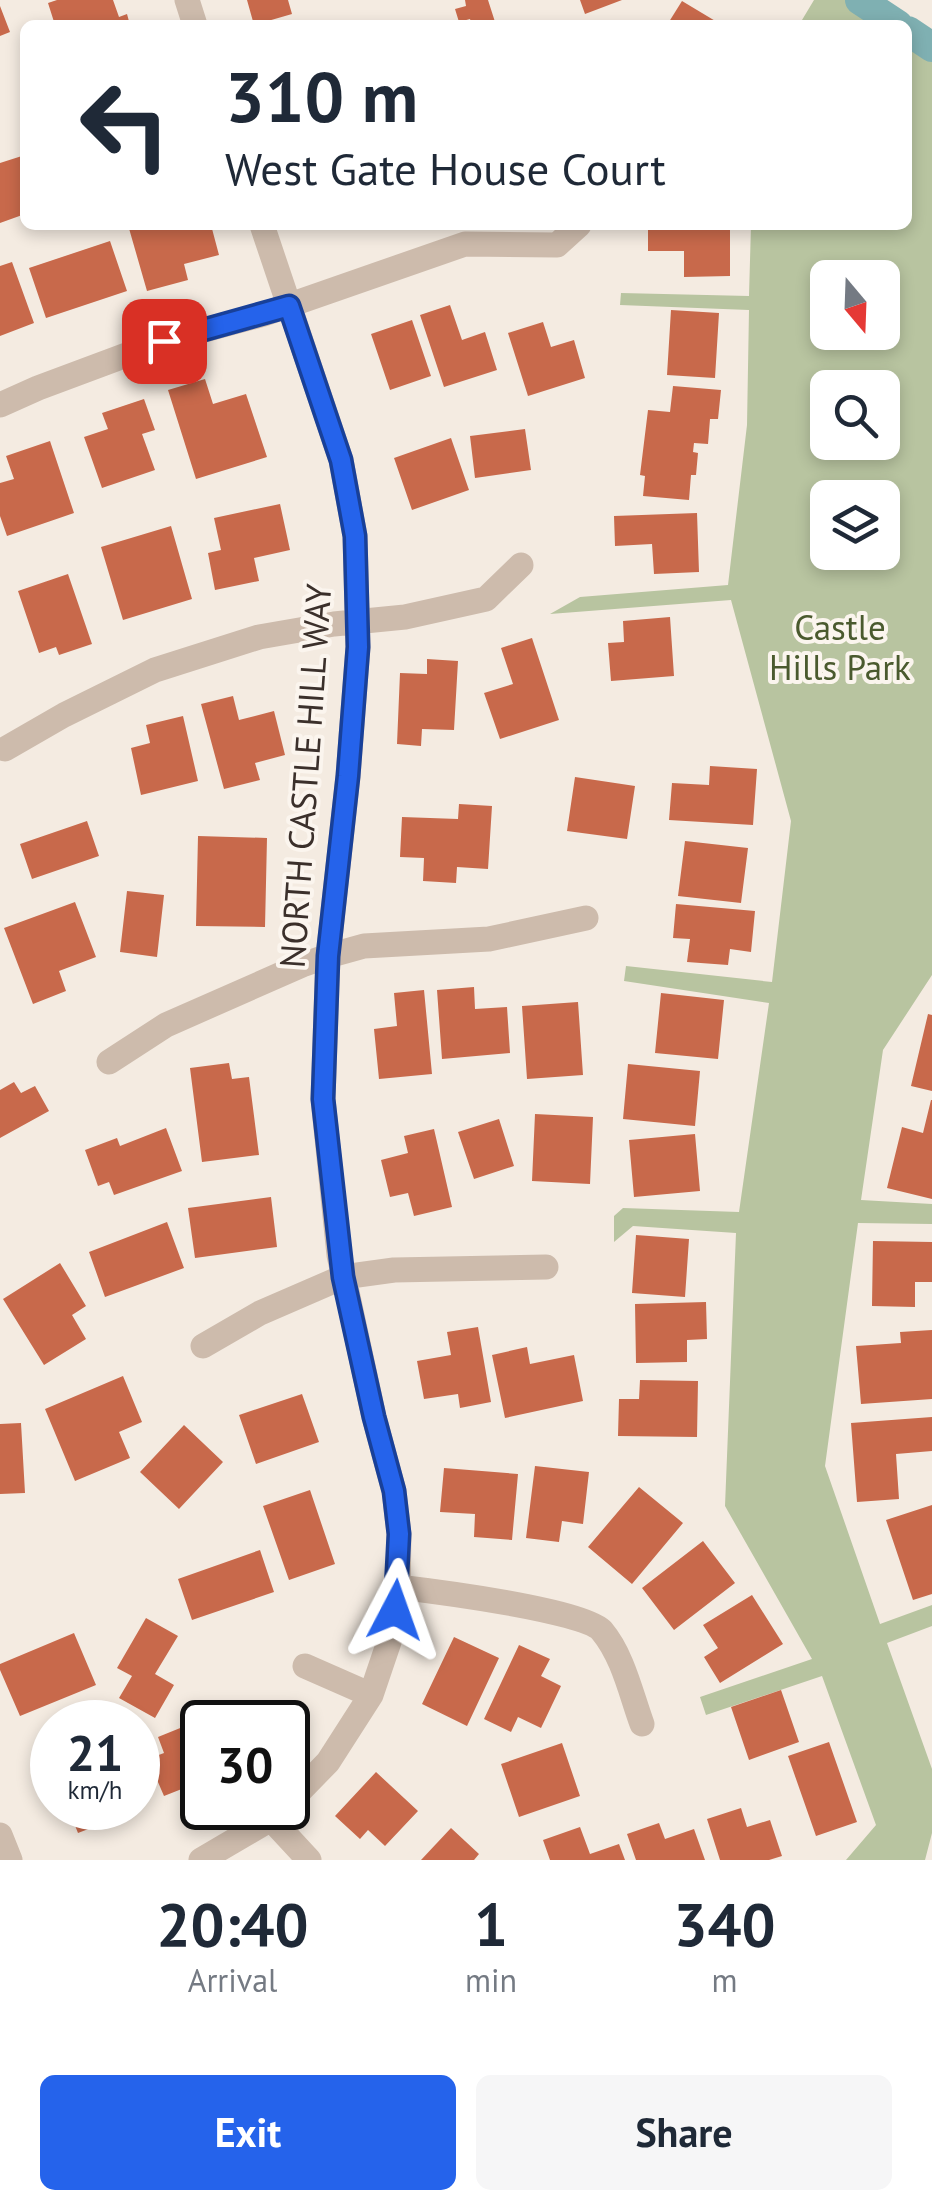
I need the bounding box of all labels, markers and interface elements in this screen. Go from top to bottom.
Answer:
text: 310 m [225,51,418,141]
icon: left [60,60,190,190]
text: West Gate House Court [225,139,666,197]
north arrow [810,260,900,350]
map controls [810,260,900,570]
pin [122,299,207,384]
icon: arrive [137,314,192,369]
button: search [810,370,900,460]
button: layers [810,480,900,570]
street label: NORTH CASTLE HILL WAY [269,582,341,970]
park label: Castle Hills Park [769,604,911,690]
position arrow [343,1558,447,1662]
speed limit sign: 30 [180,1700,310,1830]
text: 21 [67,1720,123,1785]
text: km/h [68,1774,122,1806]
text: 20:40 [156,1885,309,1963]
text: 1 [474,1885,508,1963]
text: 340 [674,1885,776,1963]
text: Arrival [188,1959,277,2001]
text: min [465,1959,517,2001]
text: m [712,1959,738,2001]
button: Exit [40,2075,456,2190]
button: Share [476,2075,892,2190]

